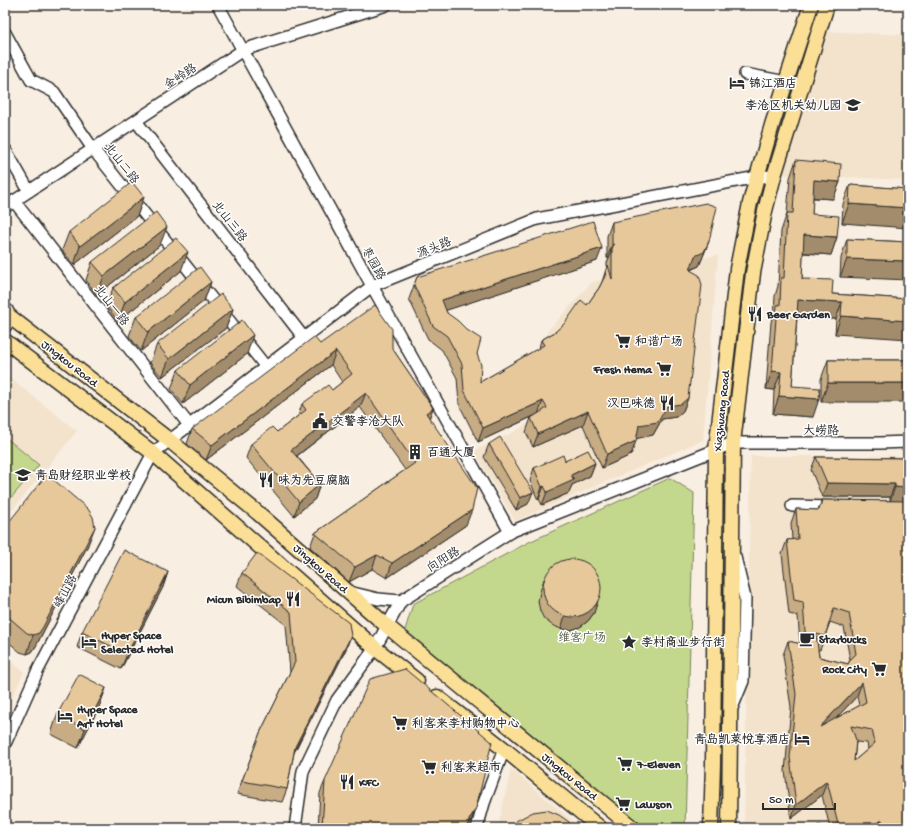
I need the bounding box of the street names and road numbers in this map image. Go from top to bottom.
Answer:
street label: 金岭路 [162,61,200,93]
street label: 北山二路 [100,140,142,187]
street label: 北山三路 [208,198,250,245]
street label: 源头路 [415,235,454,262]
street label: 枣园路 [357,244,388,283]
street label: 北山一路 [90,282,132,329]
street label: Jingkou Road [38,338,101,392]
street label: Xiazhuang Road [712,369,734,453]
street label: 大崂路 [803,424,839,439]
street label: Jingkou Road [290,542,351,598]
street label: 向阳路 [425,544,463,576]
street label: 峰山路 [51,572,81,611]
street label: Jingkou Road [538,751,600,805]

